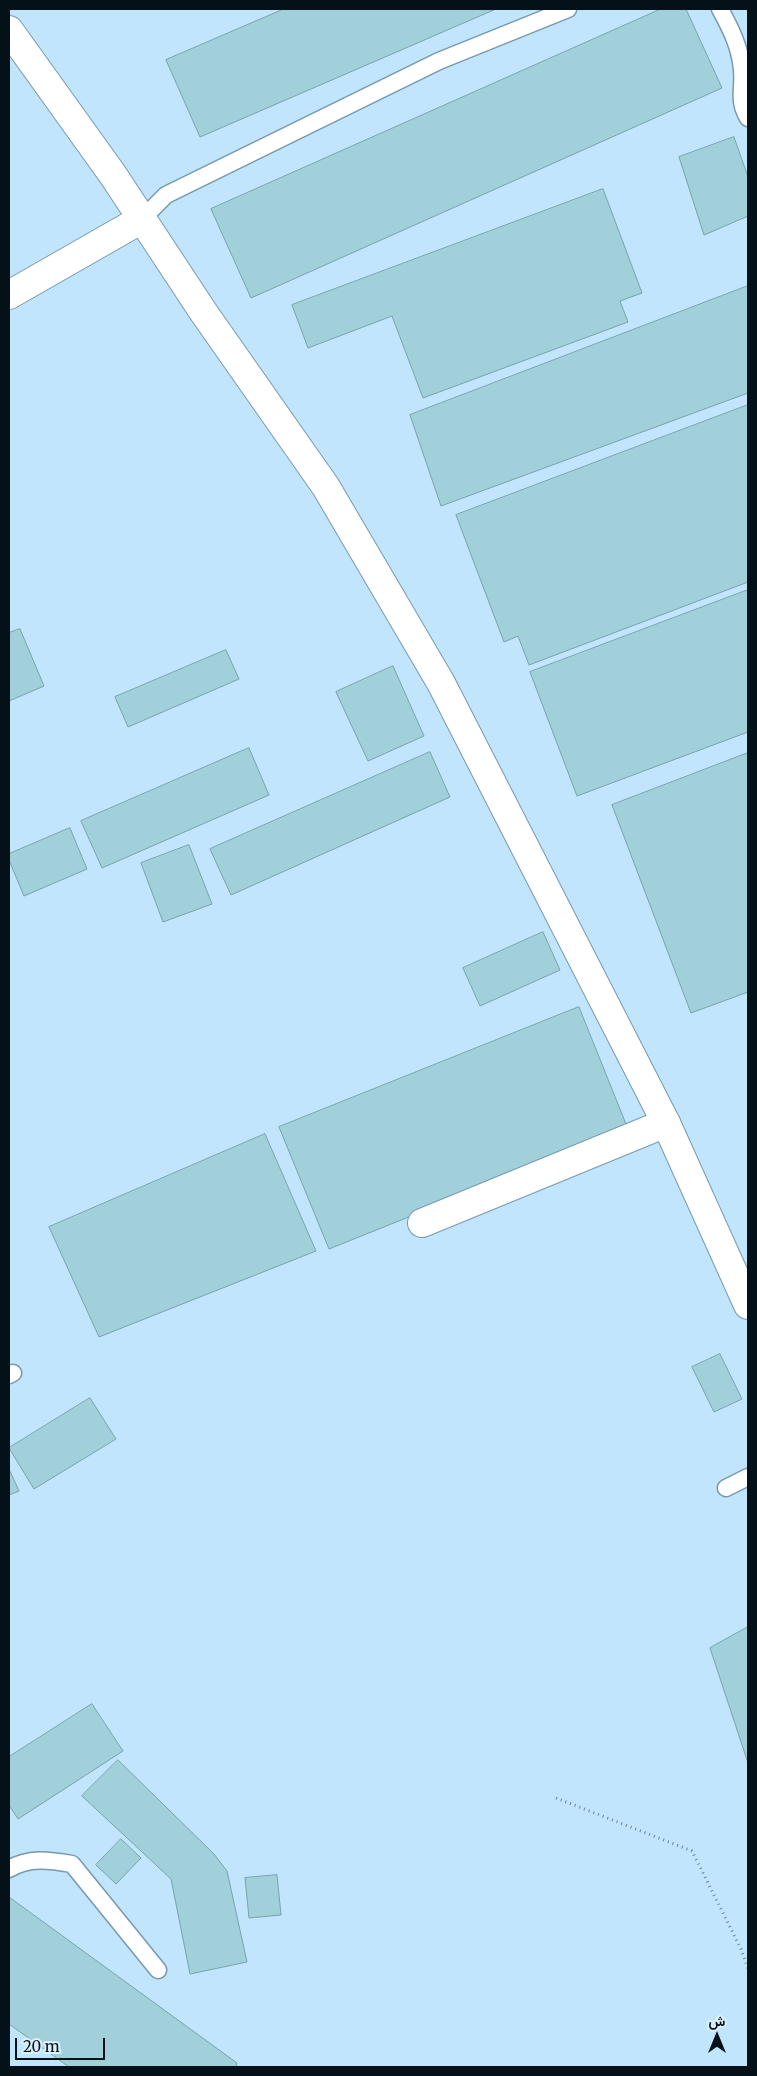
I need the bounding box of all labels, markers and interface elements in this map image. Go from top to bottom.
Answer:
north arrow [692,2011,742,2061]
text: ش [709,2012,725,2030]
scale bar [18,2028,108,2060]
text: 20 m [23,2037,60,2056]

